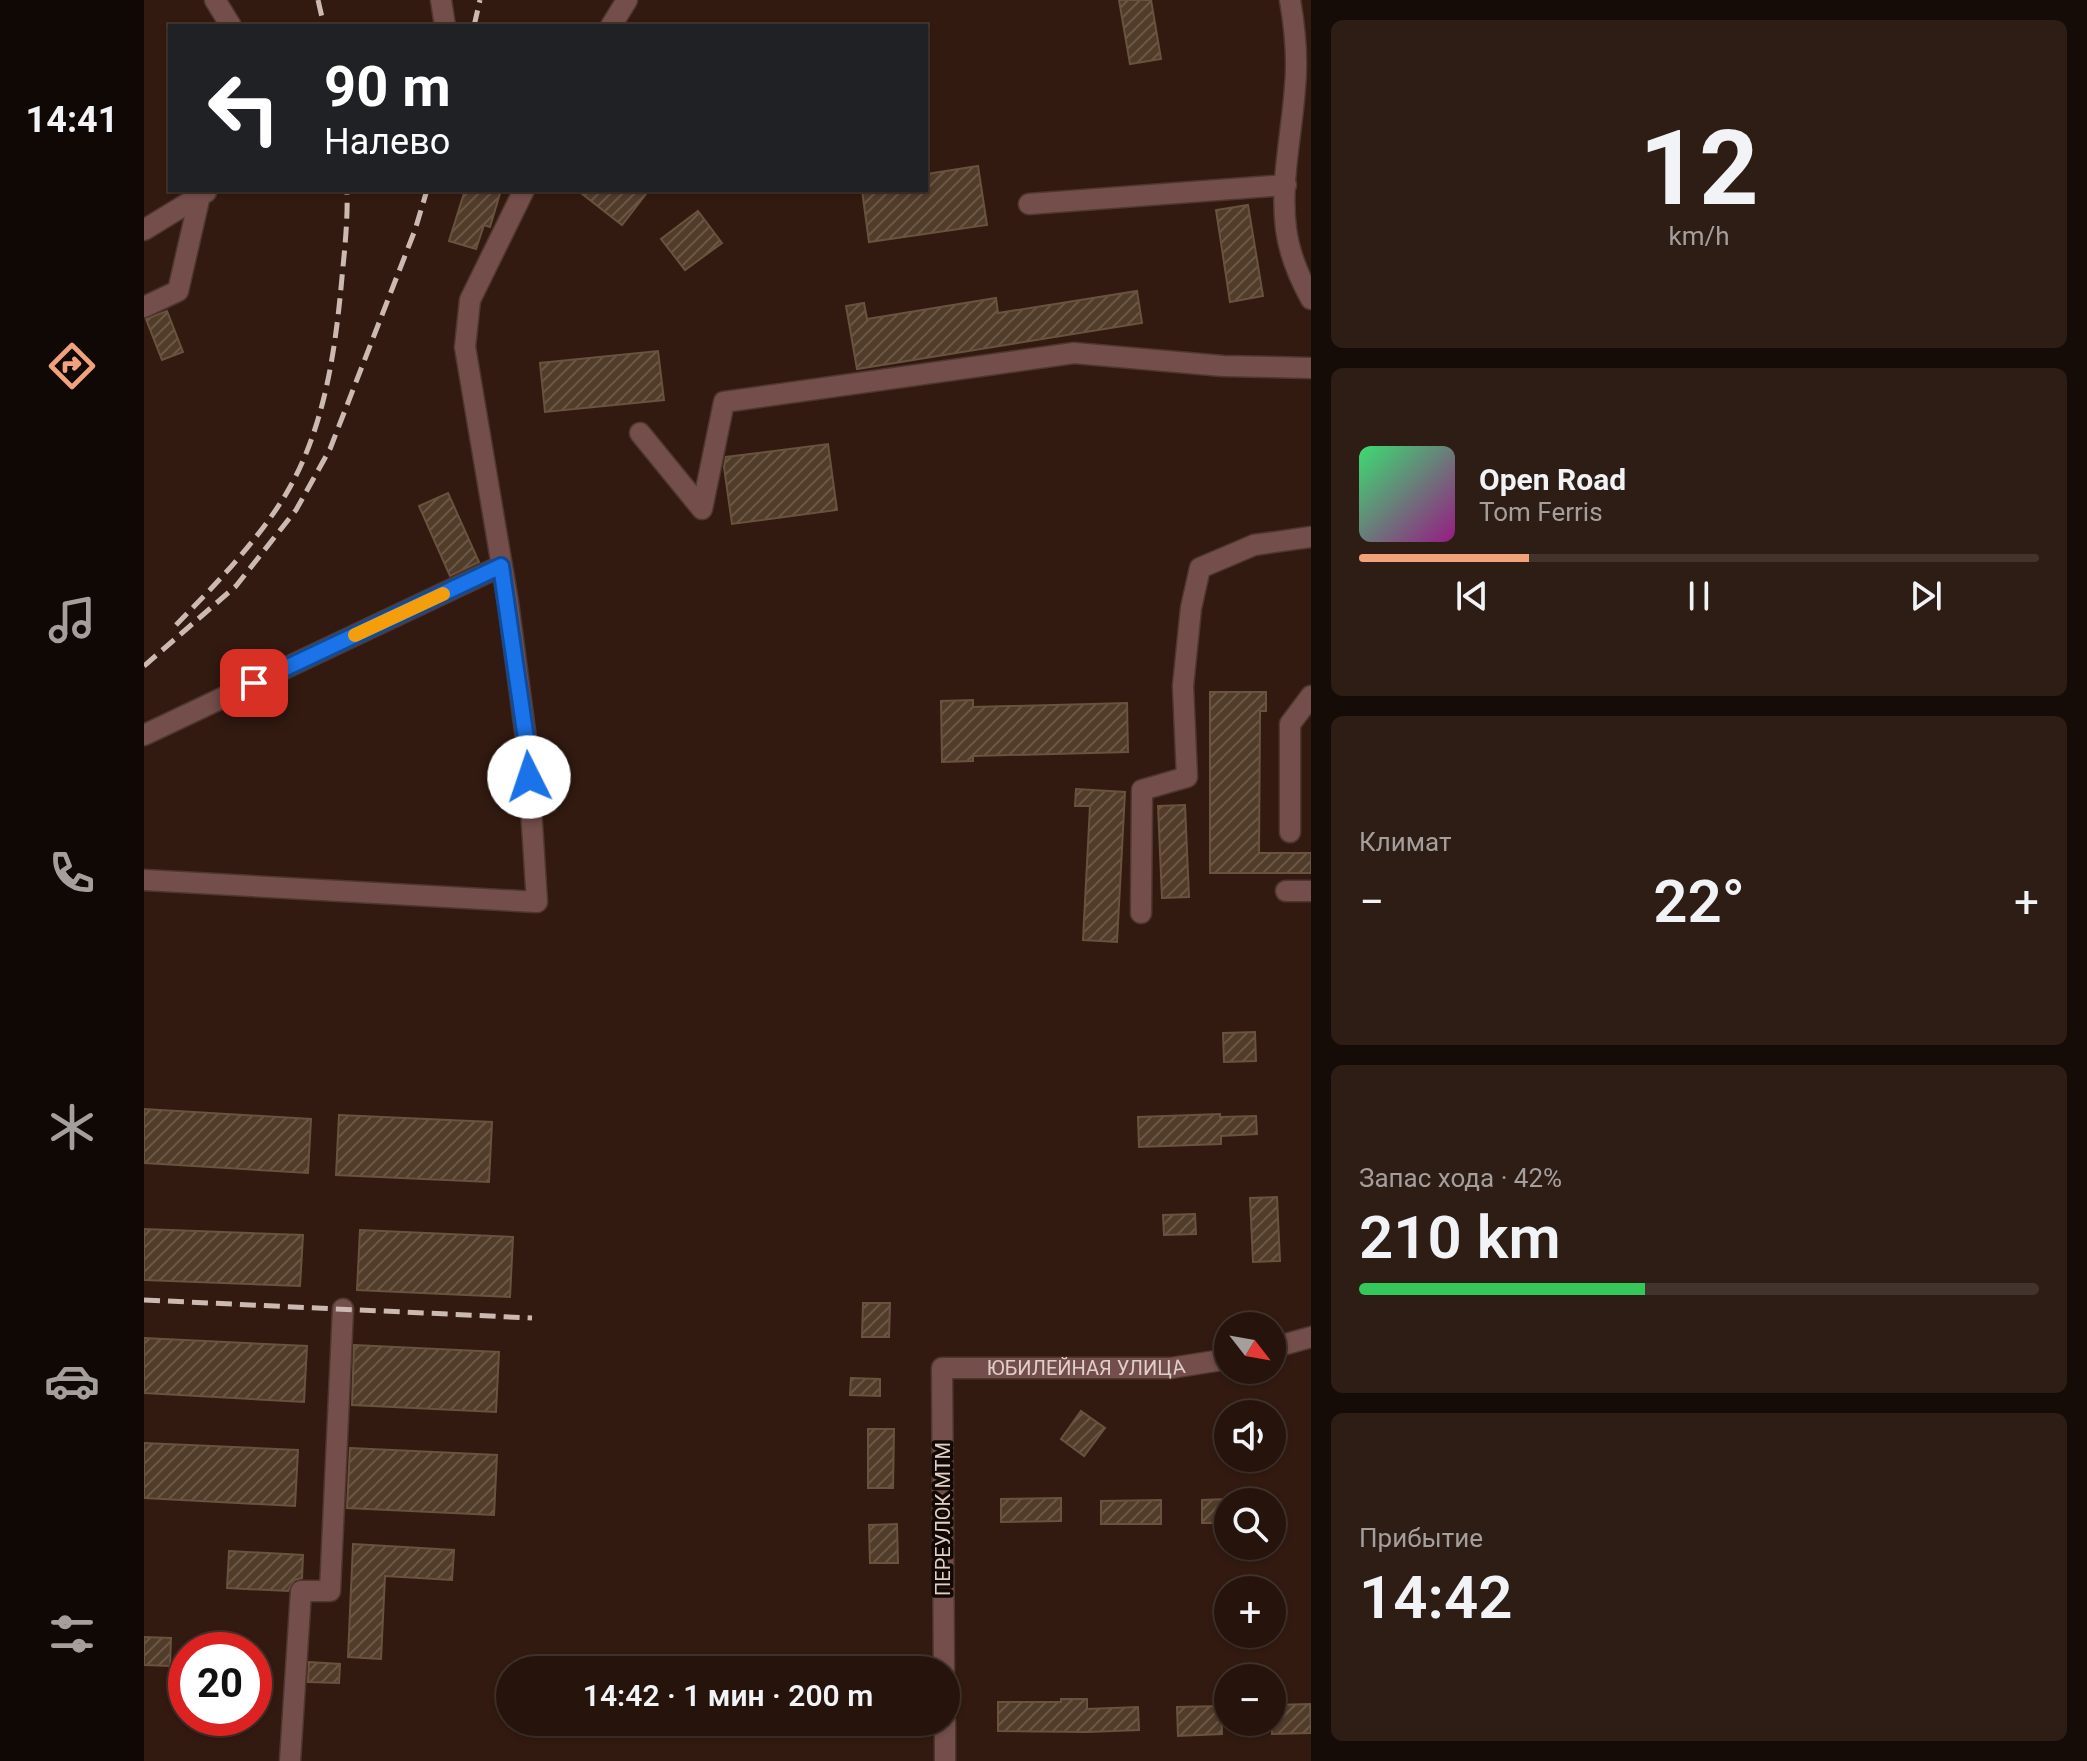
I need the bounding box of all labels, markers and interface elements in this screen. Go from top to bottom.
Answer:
text: 90 m [324,54,451,120]
icon: left [192,56,296,160]
text: 14:41 [26,99,118,141]
text: 12 [1639,108,1759,229]
text: Налево [324,121,450,163]
text: km/h [1668,221,1730,251]
icon: directions [44,338,100,394]
text: Open Road [1479,462,1626,497]
text: Tom Ferris [1479,497,1603,527]
icon: previous [1450,574,1494,618]
icon: pause [1677,574,1721,618]
icon: next [1904,574,1948,618]
icon: music [44,592,100,648]
pin [220,649,288,717]
icon: arrive [232,661,276,705]
position arrow [487,735,571,819]
text: Климат [1359,827,1451,857]
icon: phone [44,845,100,901]
text: 22° [1653,866,1745,937]
text: − [1359,876,1384,928]
text: + [2014,876,2039,928]
icon: climate [44,1099,100,1155]
text: Запас хода · 42% [1359,1163,1562,1193]
text: 210 km [1359,1202,1561,1273]
north arrow [1214,1312,1286,1384]
map controls [1214,1312,1286,1736]
icon: car [44,1353,100,1409]
street label: ЮБИЛЕЙНАЯ УЛИЦА [987,1354,1187,1380]
button: sound [1214,1400,1286,1472]
street label: ПЕРЕУЛОК МТМ [931,1442,955,1596]
button: search [1214,1488,1286,1560]
text: Прибытие [1359,1523,1483,1553]
text: 14:42 [1359,1562,1512,1633]
button: + [1214,1576,1286,1648]
icon: filters [44,1606,100,1662]
speed limit sign: 20 [168,1632,272,1736]
button: − [1214,1664,1286,1736]
text: 14:42 · 1 мин · 200 m [583,1678,873,1713]

